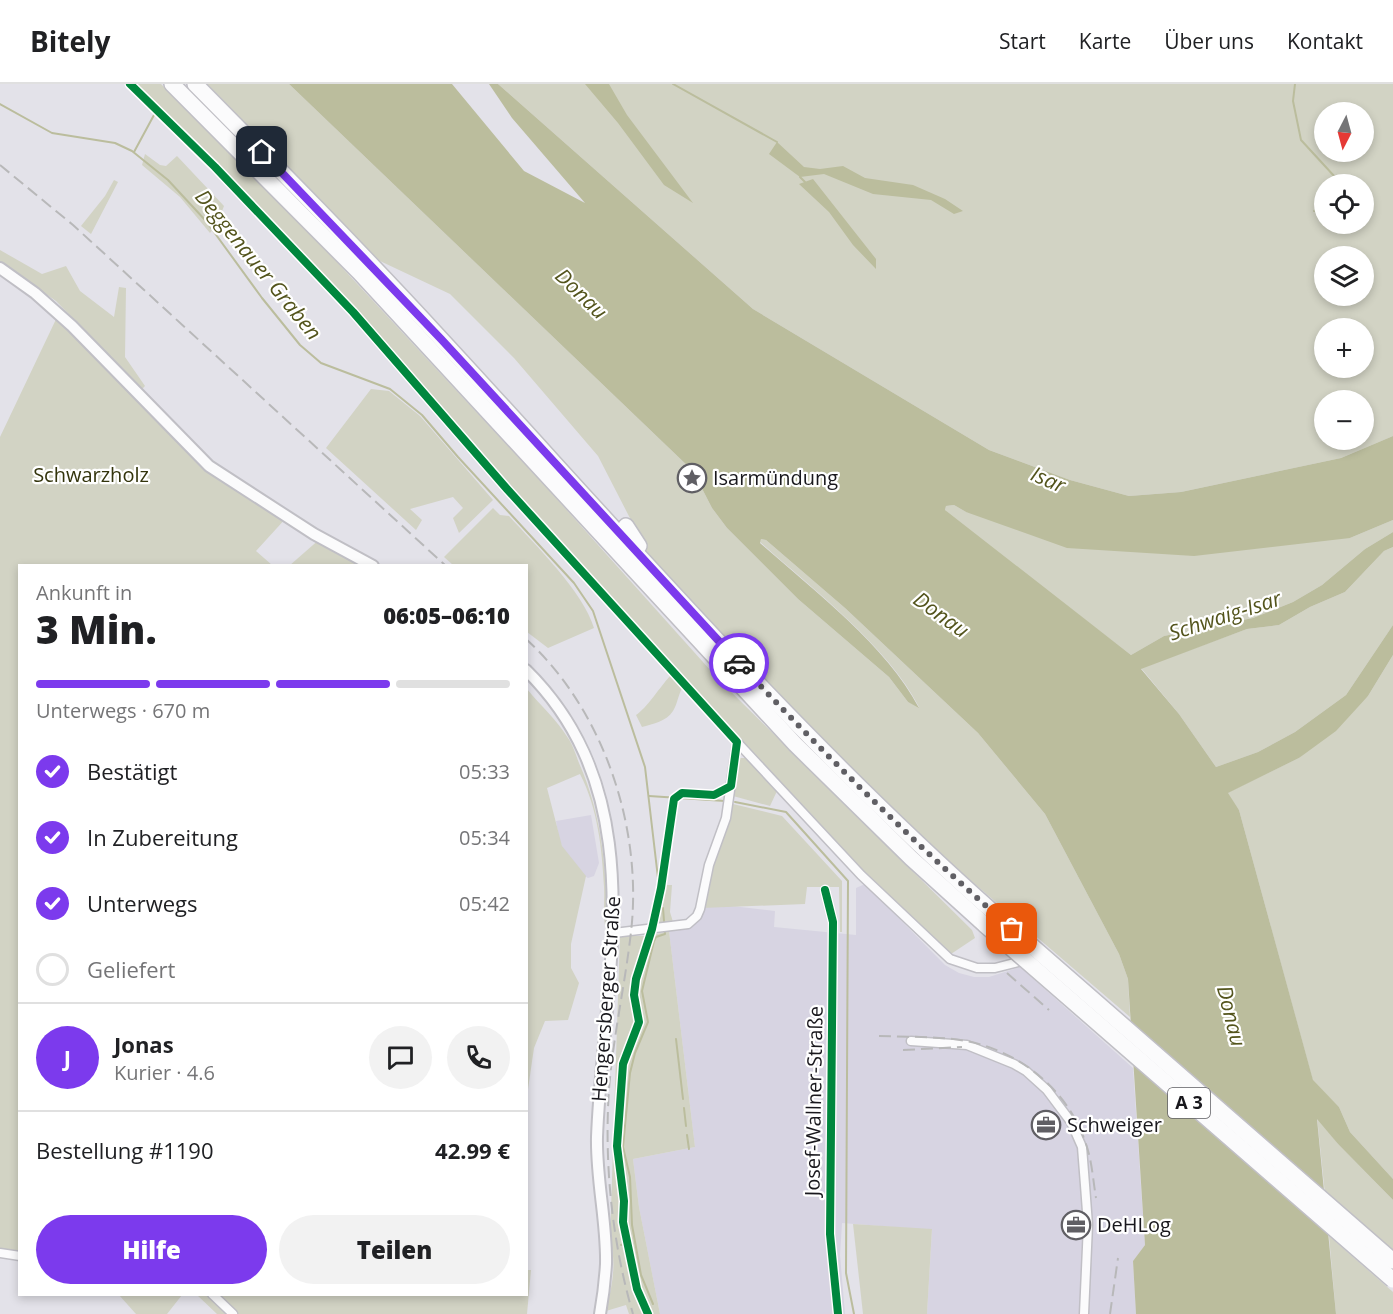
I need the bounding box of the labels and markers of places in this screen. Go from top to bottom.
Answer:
pin [236,126,287,177]
place icon: Isarmündung [676,462,708,494]
place label: Isarmündung [713,464,838,491]
pin [986,903,1037,954]
office icon: Schweiger [1030,1109,1062,1141]
place label: Schweiger [1067,1111,1162,1138]
office icon: DeHLog [1060,1209,1092,1241]
place label: DeHLog [1097,1211,1171,1238]

